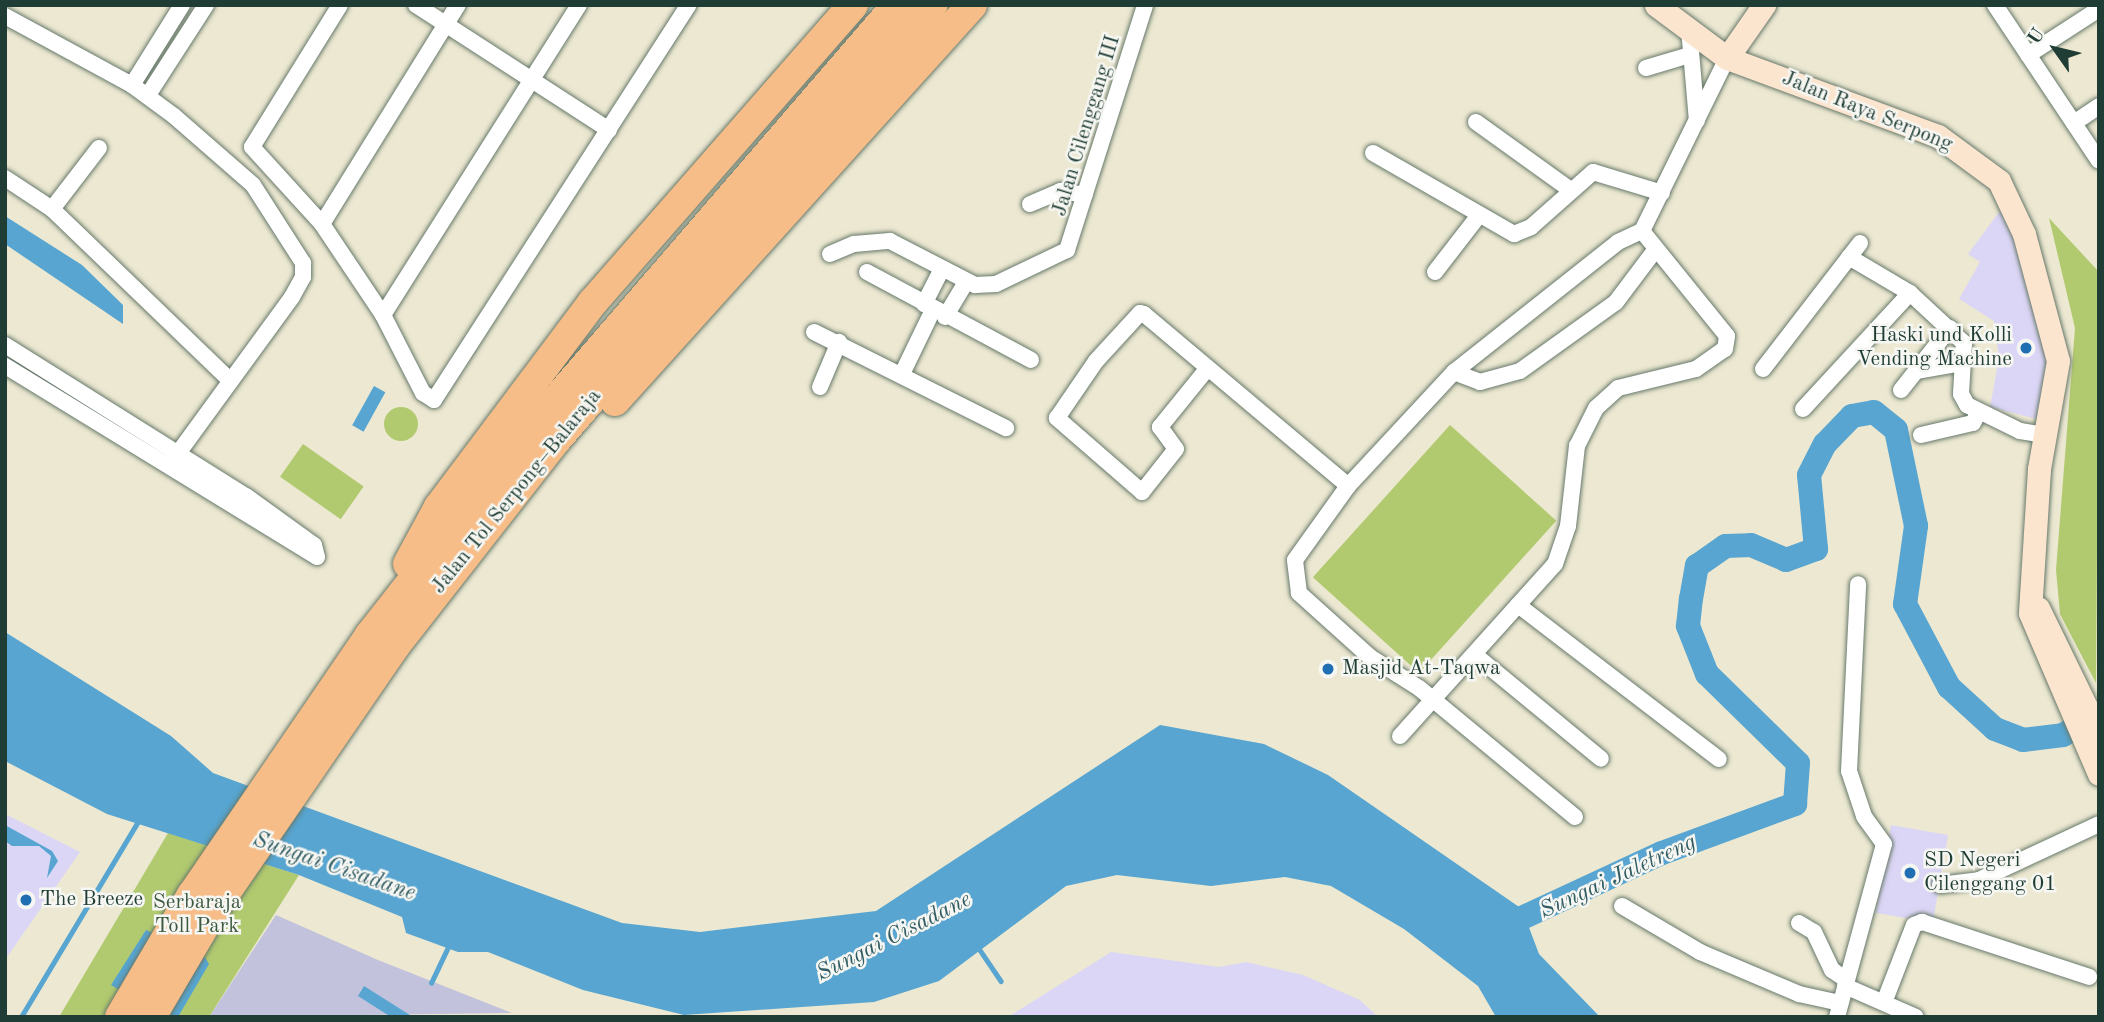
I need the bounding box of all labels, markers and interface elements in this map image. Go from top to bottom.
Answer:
north arrow [2020,14,2090,84]
text: U [2025,25,2049,49]
street label: Jalan Cilenggang III [1047,33,1127,219]
street label: Jalan Raya Serpong [1778,66,1956,158]
place label: Haski und Kolli Vending Machine [1856,323,2012,373]
marker: Haski und Kolli Vending Machine [2018,340,2034,356]
street label: Jalan Tol Serpong–Balaraja [427,385,607,599]
place label: Masjid At-Taqwa [1342,656,1500,682]
marker: Masjid At-Taqwa [1320,661,1336,677]
water label: Sungai Cisadane [249,826,419,908]
water label: Sungai Jaletreng [1535,829,1701,925]
place label: SD Negeri Cilenggang 01 [1924,848,2056,898]
marker: SD Negeri Cilenggang 01 [1902,865,1918,881]
water label: Sungai Cisadane [812,886,976,988]
place label: The Breeze [40,887,143,913]
park label: Serbaraja Toll Park [153,890,241,940]
marker: The Breeze [18,892,34,908]

